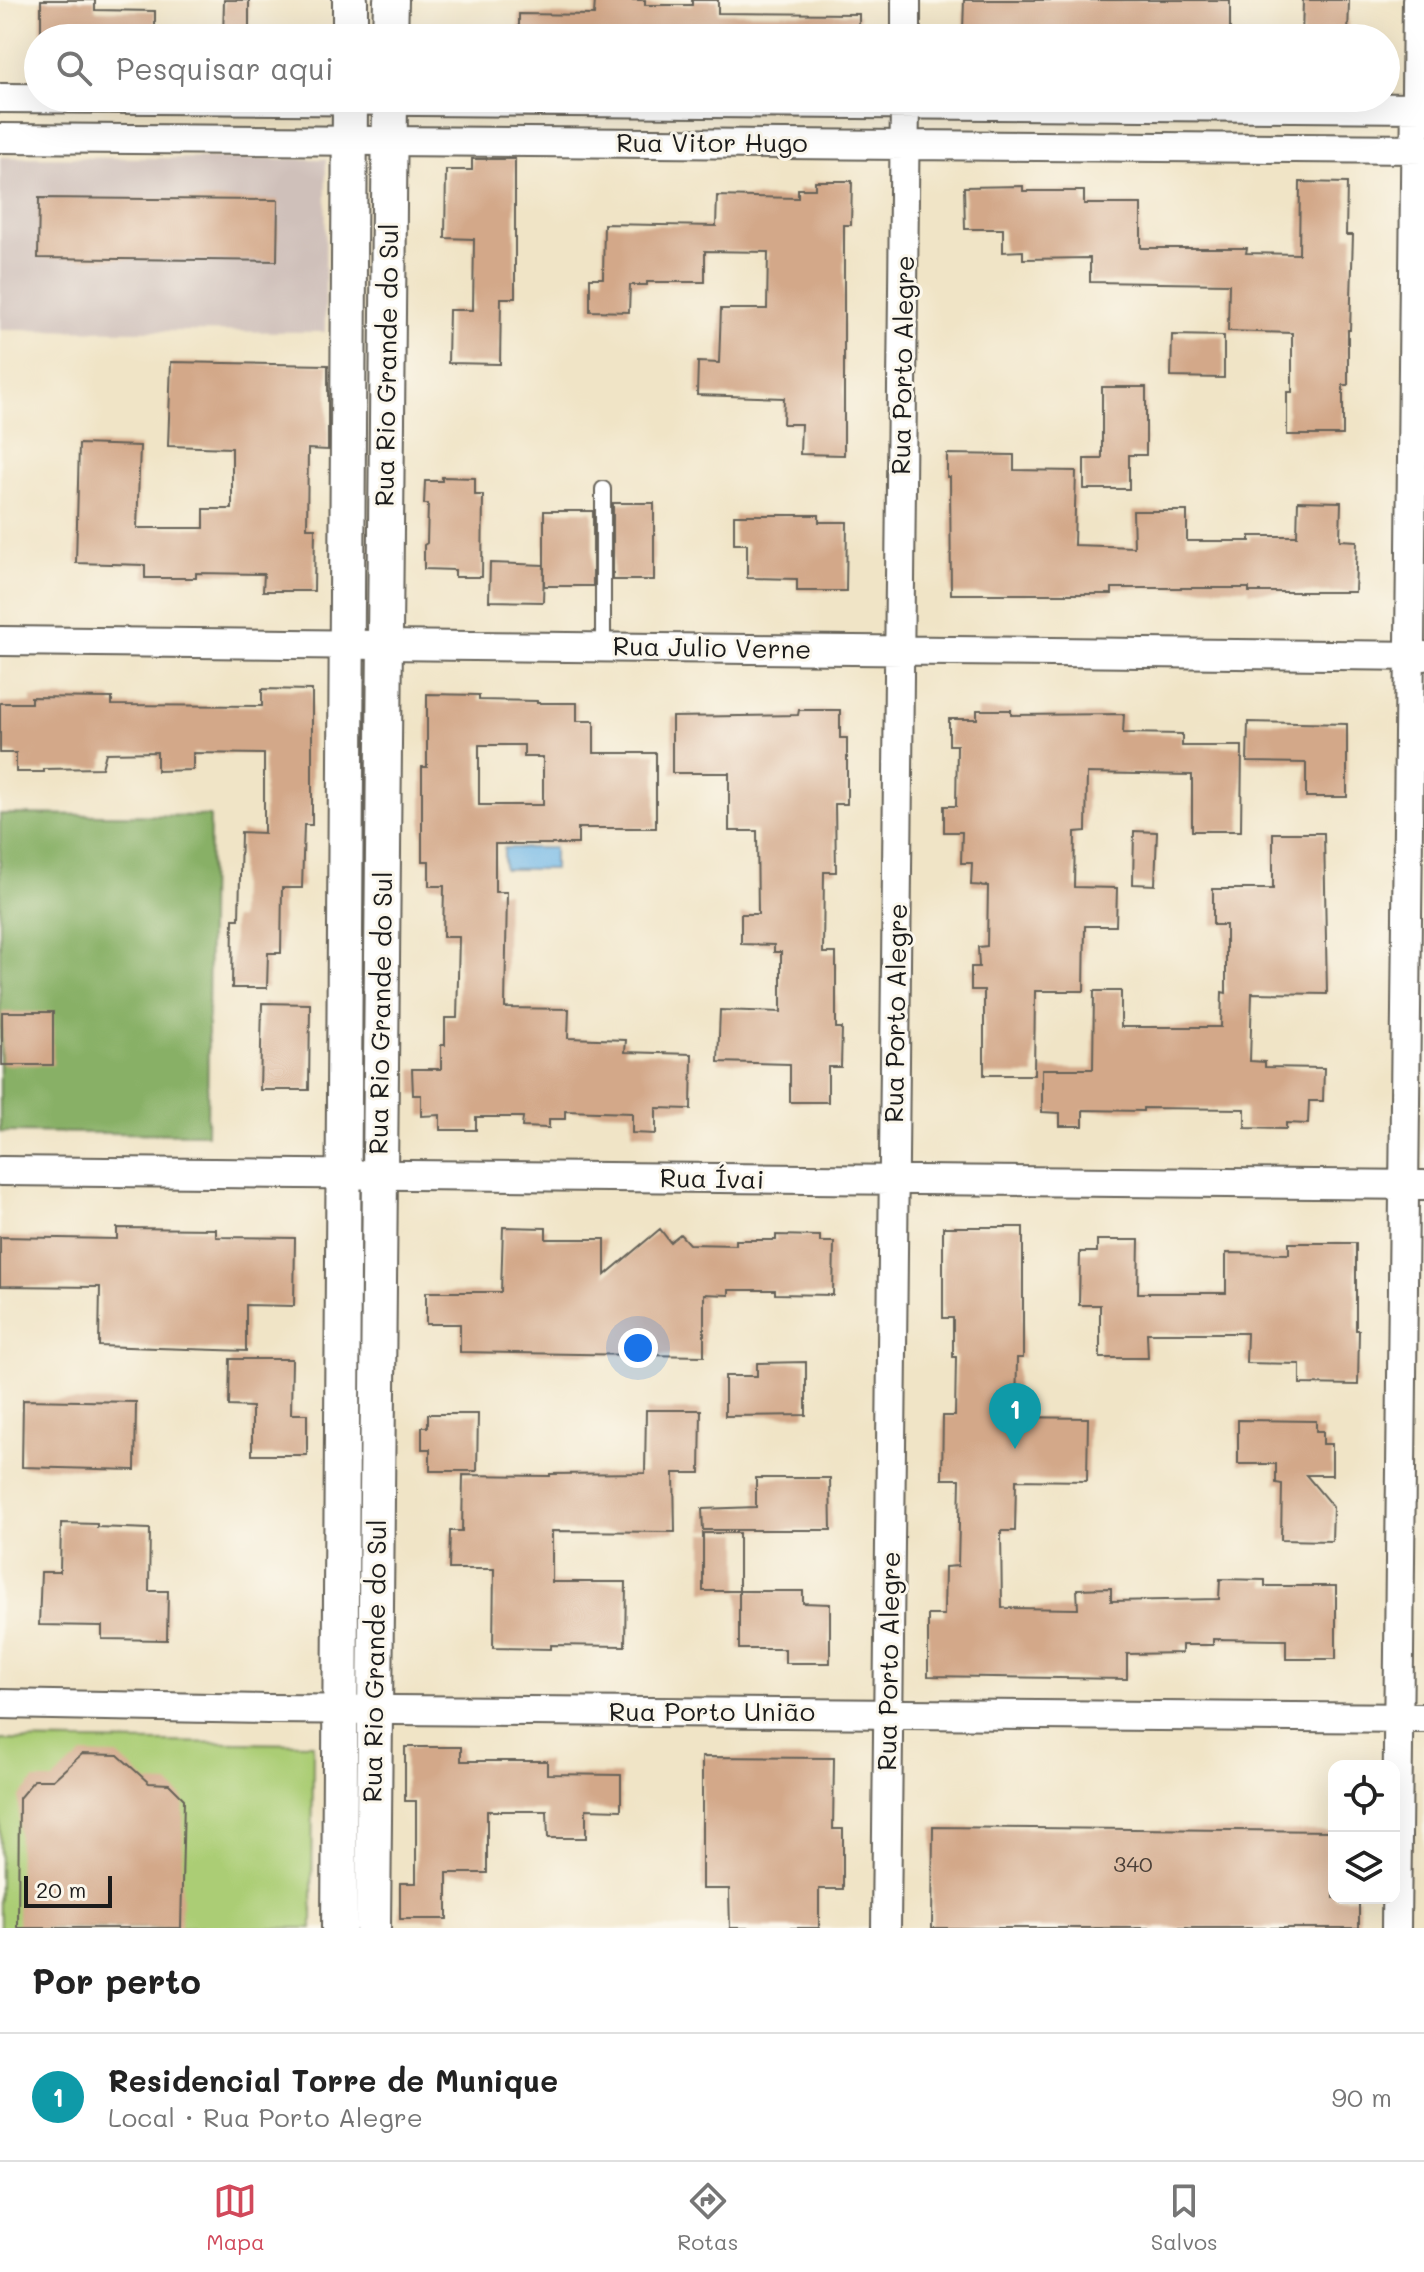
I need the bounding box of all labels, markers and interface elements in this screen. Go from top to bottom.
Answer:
search box [24,24,1400,112]
icon: search [52,46,96,90]
text: Pesquisar aqui [116,48,334,88]
street label: Rua Vitor Hugo [616,125,808,159]
street label: Rua Rio Grande do Sul [367,223,405,507]
street label: Rua Porto Alegre [883,255,921,475]
street label: Rua Julio Verne [612,628,812,666]
street label: Rua Rio Grande do Sul [361,871,399,1155]
street label: Rua Porto Alegre [876,903,914,1123]
street label: Rua Ívai [659,1160,765,1196]
your location [618,1328,658,1368]
pin: 1 [989,1383,1041,1449]
street label: Rua Rio Grande do Sul [355,1519,393,1803]
street label: Rua Porto Alegre [869,1551,907,1771]
street label: Rua Porto União [609,1694,815,1728]
map controls [1328,1760,1400,1904]
button: locate [1328,1760,1400,1832]
button: layers [1328,1832,1400,1904]
house number: 340 [1113,1849,1153,1878]
scale bar [24,1872,112,1908]
text: 20 m [36,1875,86,1904]
text: Por perto [32,1958,201,2003]
text: Residencial Torre de Munique [108,2060,558,2100]
text: 1 [52,2080,64,2114]
text: 90 m [1332,2080,1392,2114]
text: Local · Rua Porto Alegre [108,2100,423,2134]
tab: Mapa [206,2179,265,2256]
tab: Rotas [677,2179,738,2256]
tab: Salvos [1151,2179,1218,2256]

